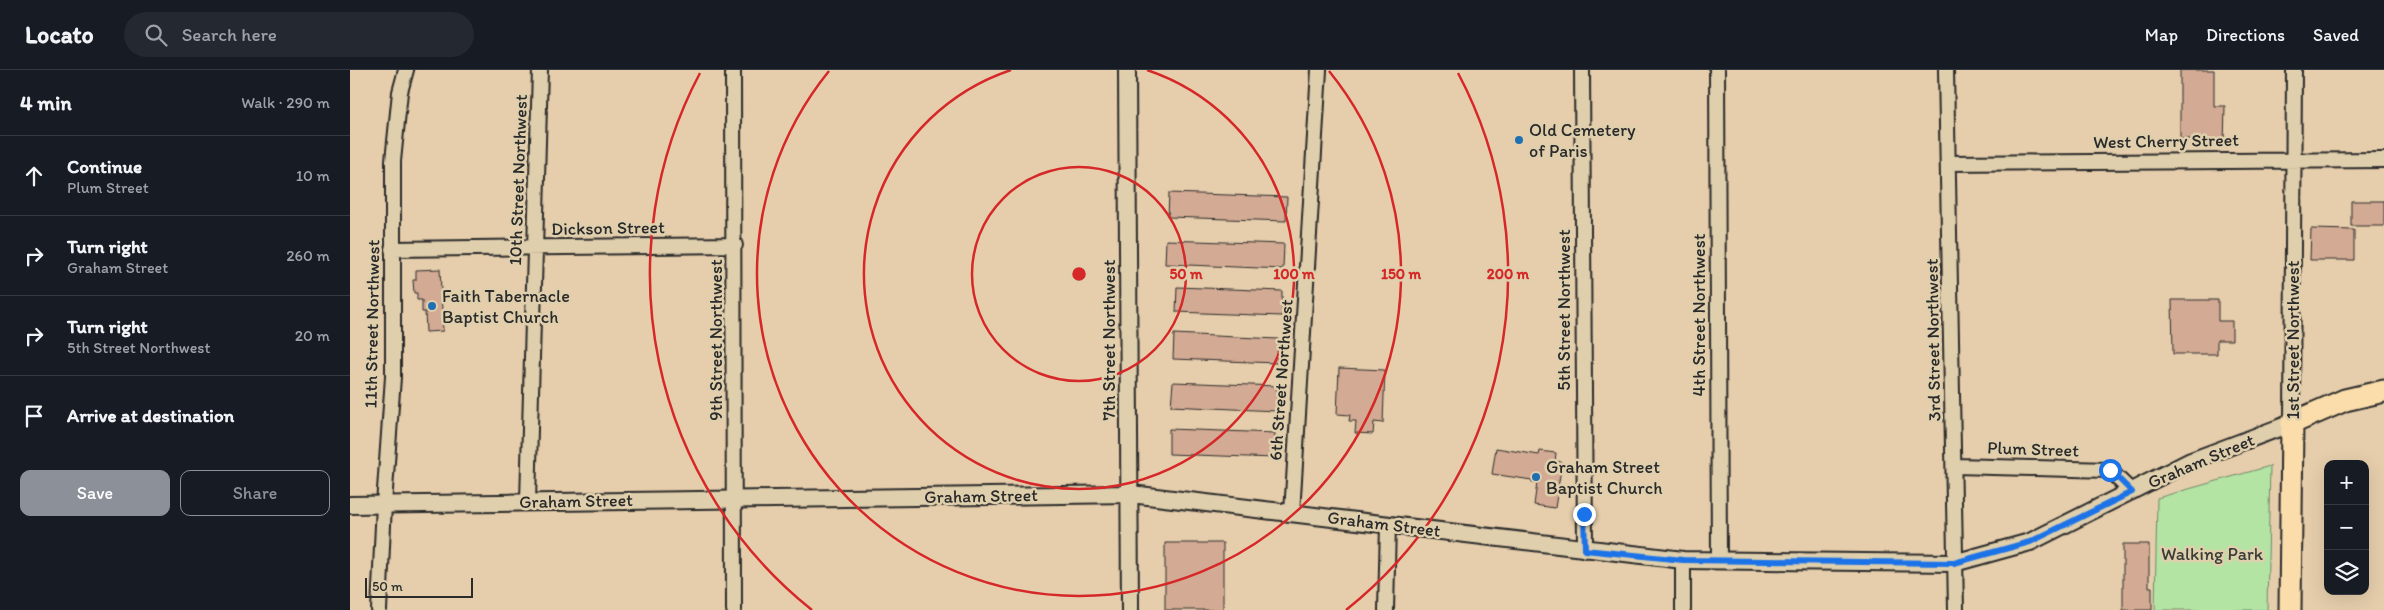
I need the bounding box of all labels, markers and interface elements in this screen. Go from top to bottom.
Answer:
search box [124,12,474,57]
text: Locato [25,20,94,49]
icon: search [142,21,170,49]
text: Search here [182,23,277,46]
text: Map [2145,24,2178,46]
text: Directions [2206,24,2285,46]
text: Saved [2313,24,2359,46]
text: 4 min [20,90,72,115]
text: Walk · 290 m [241,93,330,112]
street label: 10th Street Northwest [504,94,532,266]
place label: Old Cemetery of Paris [1529,119,1636,162]
street label: West Cherry Street [2093,129,2239,153]
marker: Old Cemetery of Paris [1513,134,1525,146]
text: Continue [67,155,142,178]
icon: ahead [20,162,48,190]
text: 10 m [296,166,330,185]
text: Plum Street [67,178,149,197]
street label: Dickson Street [551,216,665,240]
street label: 5th Street Northwest [1553,229,1575,391]
street label: 4th Street Northwest [1688,233,1710,396]
text: Turn right [67,235,148,258]
street label: 11th Street Northwest [360,239,384,409]
icon: right [20,242,48,270]
text: 260 m [286,246,330,265]
text: Graham Street [67,258,168,277]
street label: 3rd Street Northwest [1921,258,1945,421]
street label: 9th Street Northwest [705,259,727,421]
street label: 7th Street Northwest [1098,259,1120,420]
street label: 1st Street Northwest [2282,260,2304,420]
centre of rings [1070,265,1088,283]
text: 50 m [1169,265,1203,283]
text: 100 m [1273,265,1315,283]
text: 150 m [1381,265,1421,283]
text: 200 m [1487,265,1530,283]
place label: Faith Tabernacle Baptist Church [442,285,570,328]
street label: 6th Street Northwest [1264,298,1298,461]
marker: Faith Tabernacle Baptist Church [426,300,438,312]
text: Turn right [67,315,148,338]
icon: right [20,322,48,350]
text: 20 m [295,326,330,345]
text: 5th Street Northwest [67,338,210,357]
icon: arrive [20,402,48,430]
text: Arrive at destination [67,404,234,427]
street label: Graham Street [2144,429,2258,493]
street label: Plum Street [1987,436,2080,462]
place label: Graham Street Baptist Church [1546,456,1662,499]
route start [2099,459,2122,482]
map controls [2324,460,2369,595]
button: + [2324,460,2369,505]
button: Save [20,470,170,516]
button: Share [180,470,330,516]
marker: Graham Street Baptist Church [1530,471,1542,483]
street label: Graham Street [924,484,1038,508]
street label: Graham Street [519,489,633,513]
route end [1573,503,1596,526]
button: − [2324,505,2369,550]
street label: Graham Street [1326,506,1442,542]
park label: Walking Park [2161,543,2264,565]
button: layers [2324,550,2369,595]
scale bar [365,575,472,598]
text: 50 m [372,578,403,595]

